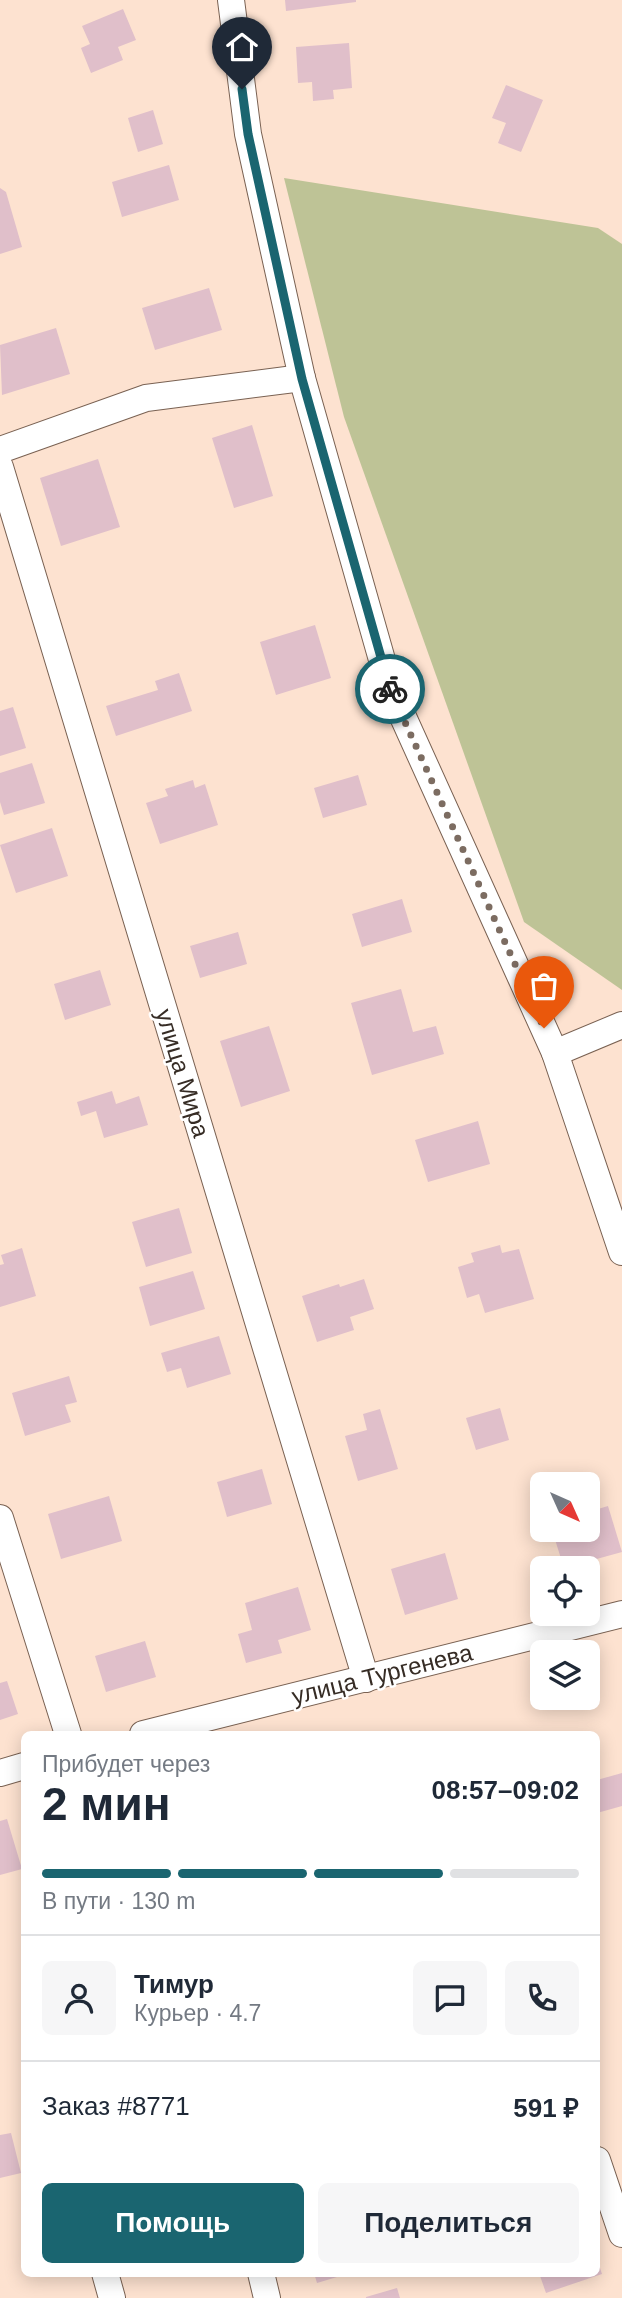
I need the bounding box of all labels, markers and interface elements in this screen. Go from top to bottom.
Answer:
pin [212,17,272,89]
icon: home [223,28,261,66]
courier [355,654,425,724]
icon: bike [371,670,409,708]
pin [514,956,574,1028]
icon: bag [525,967,563,1005]
street label: улица Мира [151,1006,216,1141]
north arrow [530,1472,600,1542]
map controls [530,1472,600,1710]
button: locate [530,1556,600,1626]
street label: улица Тургенева [289,1638,476,1709]
button: layers [530,1640,600,1710]
text: Прибудет через [42,1751,210,1777]
text: 08:57–09:02 [432,1775,579,1805]
text: 2 мин [42,1778,170,1830]
text: В пути · 130 m [42,1888,195,1914]
button: person [42,1961,116,2035]
button: chat [413,1961,487,2035]
button: phone [505,1961,579,2035]
text: Тимур [134,1969,214,1999]
text: Курьер · 4.7 [134,2000,261,2026]
text: Заказ #8771 [42,2091,190,2121]
text: 591 ₽ [513,2093,579,2123]
button: Помощь [42,2183,304,2263]
button: Поделиться [318,2183,579,2263]

